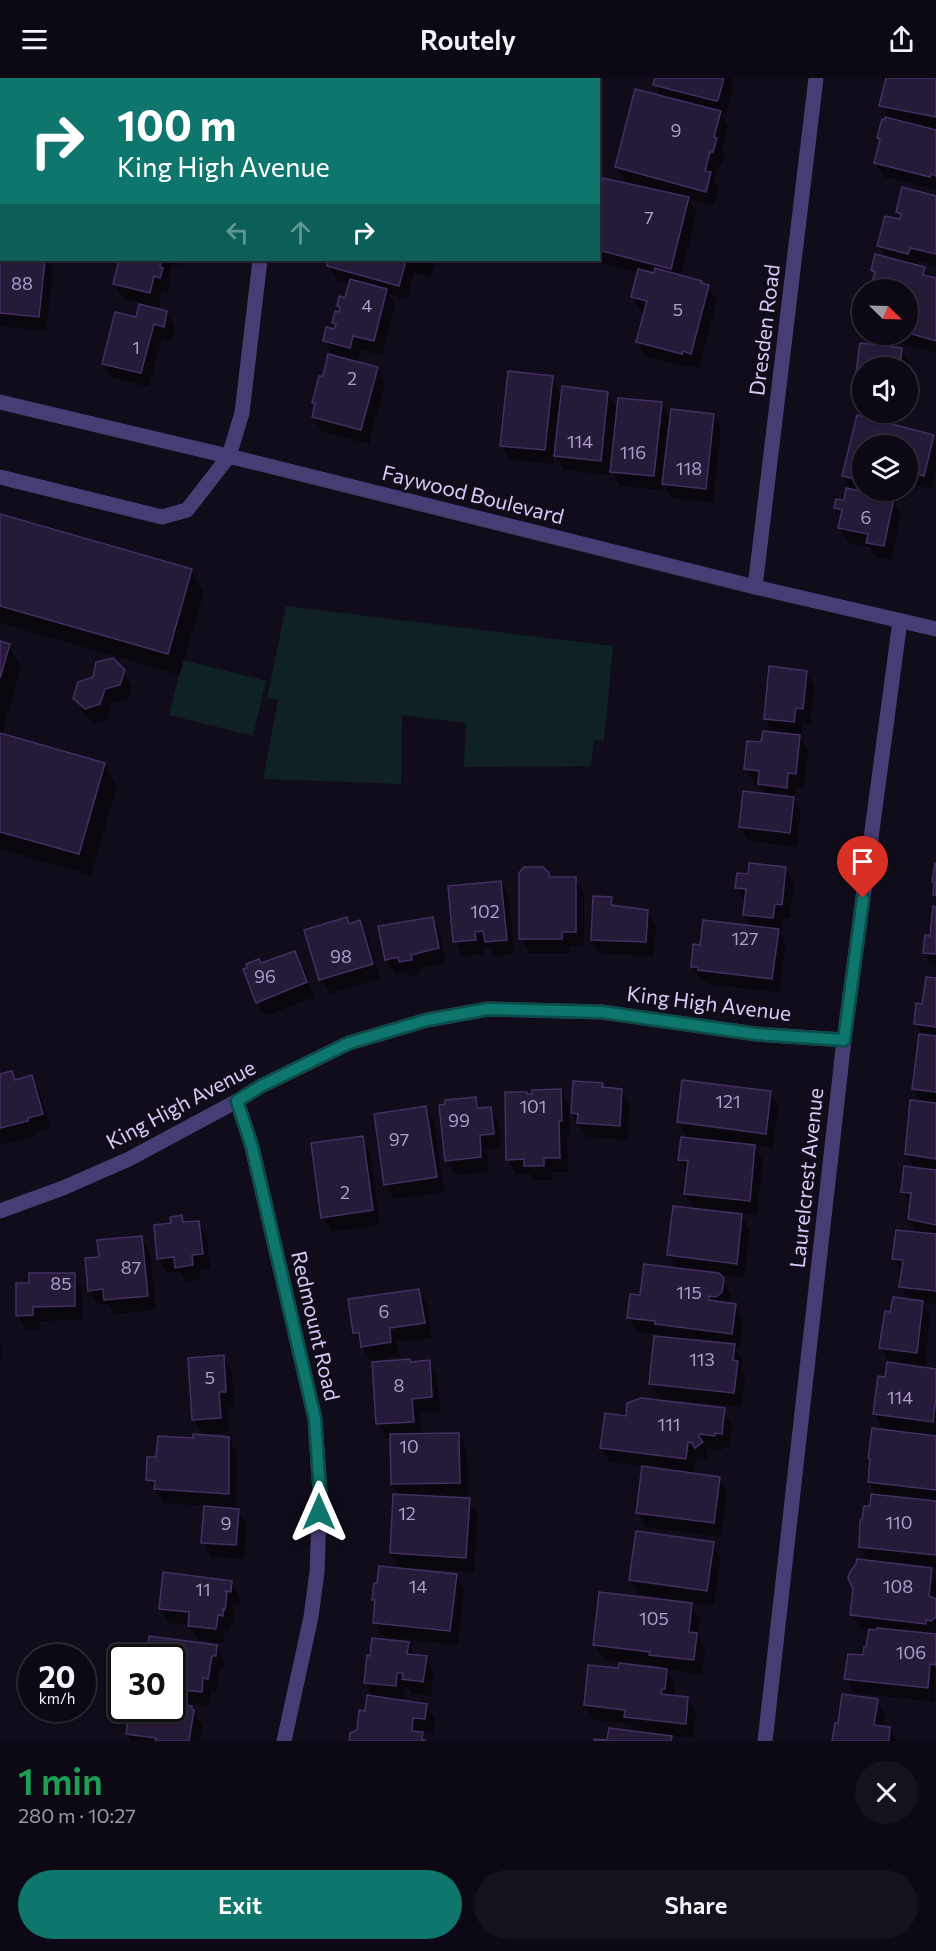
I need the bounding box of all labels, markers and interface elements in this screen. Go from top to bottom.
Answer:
icon: menu [18,23,51,56]
text: Routely [420,23,516,56]
icon: share [885,23,918,56]
text: 100 m [117,98,237,150]
icon: right [18,102,96,180]
house number: 9 [671,119,681,141]
text: King High Avenue [117,150,330,183]
house number: 7 [644,206,654,228]
icon: left [221,216,254,249]
icon: ahead [284,216,317,249]
icon: right [347,216,380,249]
street label: Dresden Road [743,263,784,397]
house number: 88 [11,272,33,294]
north arrow [852,279,918,345]
map controls [852,279,918,501]
house number: 4 [362,294,373,316]
house number: 5 [673,298,683,320]
house number: 1 [132,336,140,358]
button: sound [852,357,918,423]
house number: 2 [347,367,357,389]
house number: 114 [567,430,593,452]
button: layers [852,435,918,501]
house number: 116 [620,441,646,463]
house number: 118 [676,457,702,479]
street label: Faywood Boulevard [380,459,567,528]
house number: 6 [861,506,871,528]
pin [837,836,888,898]
icon: arrive [846,845,879,878]
house number: 102 [470,900,500,922]
house number: 127 [731,927,759,949]
house number: 98 [330,945,352,967]
house number: 96 [254,965,276,987]
street label: King High Avenue [626,980,793,1025]
street label: King High Avenue [101,1054,259,1154]
street label: Laurelcrest Avenue [784,1087,827,1269]
house number: 121 [715,1090,741,1112]
house number: 101 [519,1095,547,1117]
house number: 99 [448,1109,470,1131]
house number: 97 [389,1128,409,1150]
house number: 2 [340,1181,350,1203]
street label: Redmount Road [287,1248,346,1403]
house number: 87 [121,1256,141,1278]
house number: 85 [50,1272,72,1294]
house number: 115 [676,1281,702,1303]
house number: 6 [379,1300,389,1322]
house number: 113 [689,1348,715,1370]
house number: 5 [205,1366,215,1388]
house number: 8 [394,1374,405,1396]
house number: 114 [887,1386,913,1408]
house number: 111 [657,1413,681,1435]
house number: 10 [399,1435,419,1457]
position arrow [287,1480,351,1544]
house number: 12 [398,1502,416,1524]
house number: 110 [885,1511,913,1533]
house number: 9 [221,1512,231,1534]
house number: 14 [409,1575,427,1597]
house number: 108 [883,1575,913,1597]
house number: 11 [195,1578,211,1600]
house number: 105 [639,1607,669,1629]
house number: 106 [896,1641,926,1663]
speed limit sign: 30 [108,1644,186,1722]
text: 20 [39,1657,75,1694]
text: km/h [39,1689,75,1707]
text: 1 min [18,1758,103,1802]
button: close [855,1761,918,1824]
text: 280 m · 10:27 [18,1803,136,1827]
button: Exit [18,1870,462,1939]
button: Share [474,1870,918,1939]

